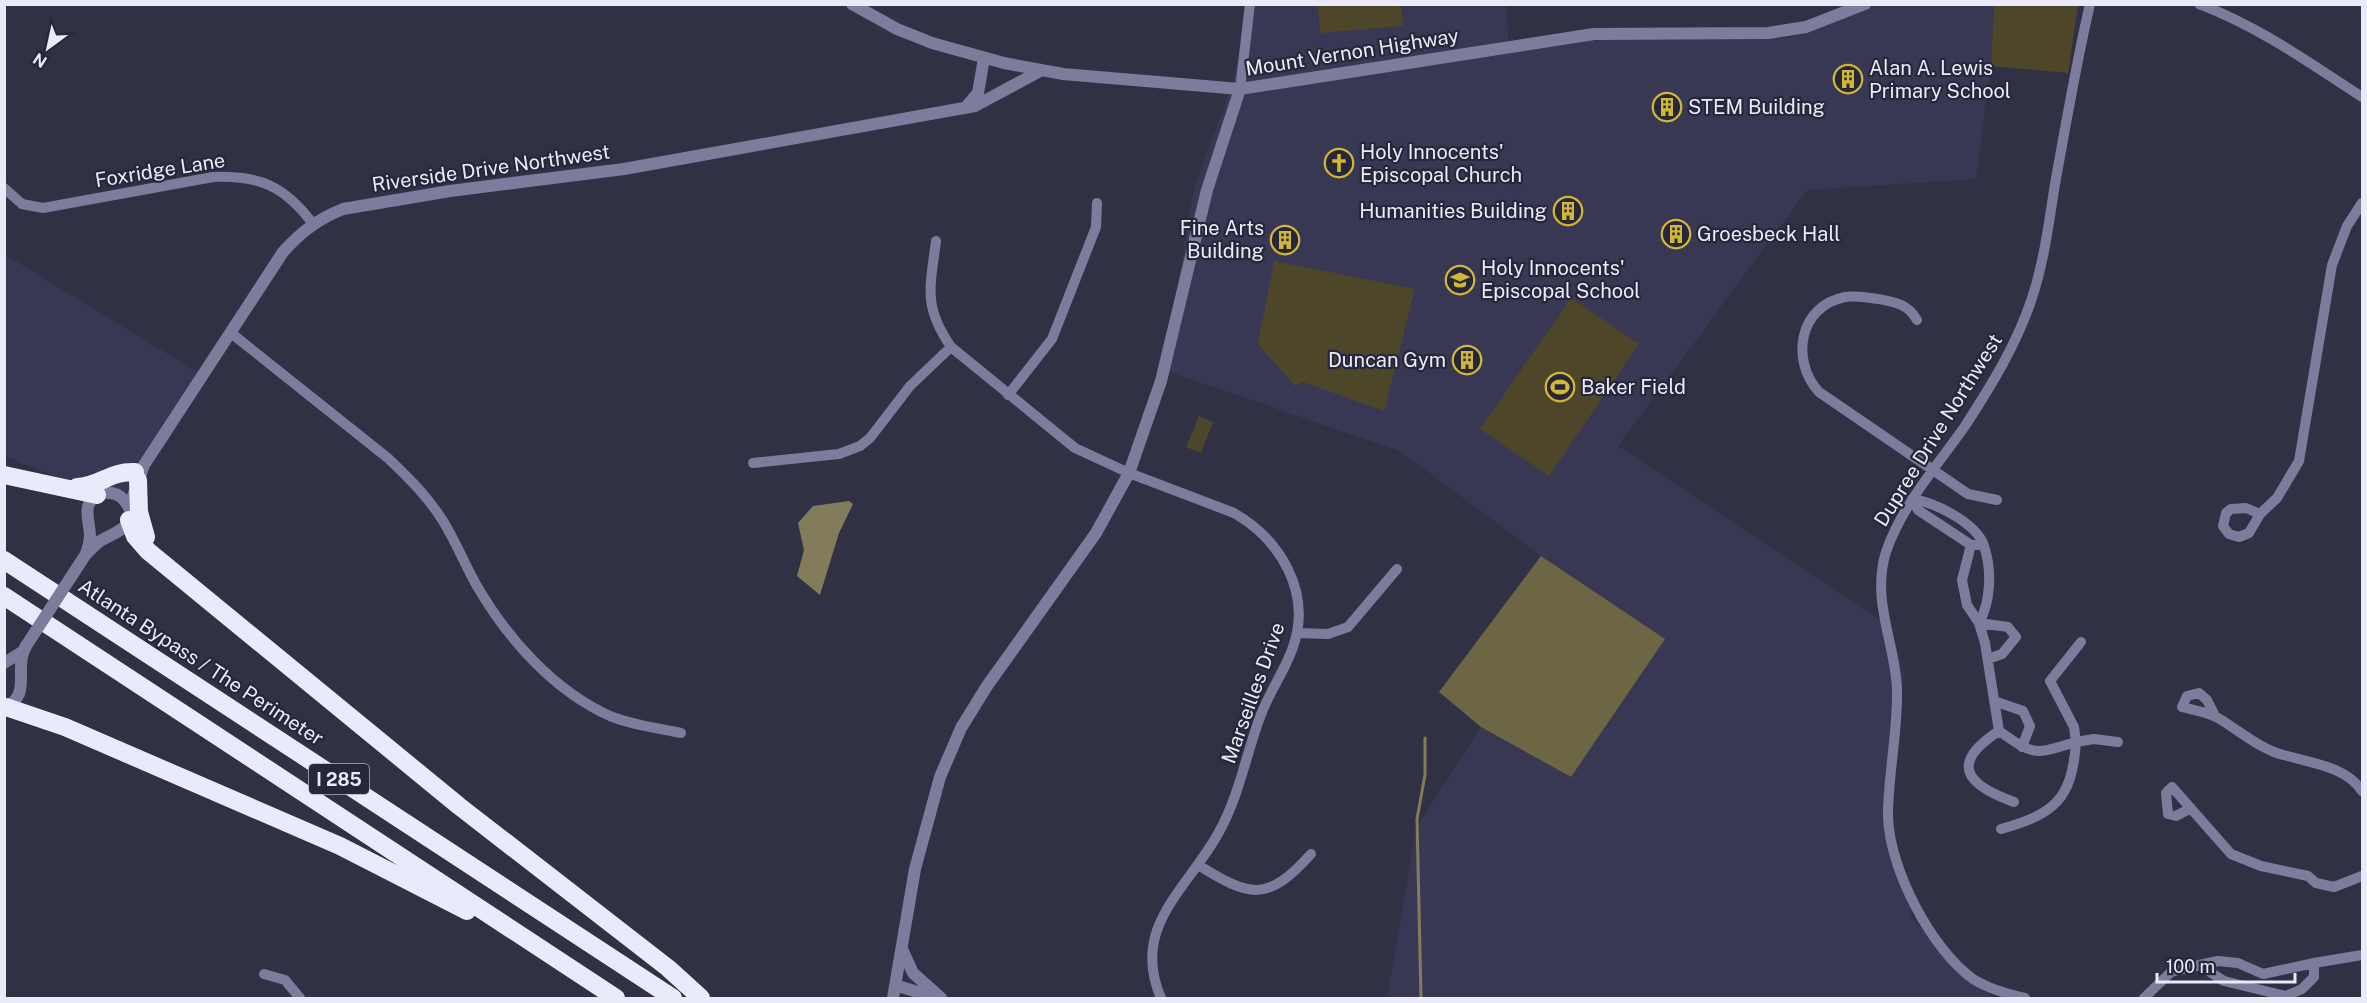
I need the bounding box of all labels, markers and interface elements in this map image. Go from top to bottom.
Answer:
north arrow [18,18,78,78]
street label: Mount Vernon Highway [1244,23,1461,81]
text: N [30,49,51,72]
place label: Alan A. Lewis Primary School [1869,56,2011,103]
building icon: Alan A. Lewis Primary School [1832,63,1864,95]
building icon: STEM Building [1651,91,1683,123]
place label: STEM Building [1688,95,1825,119]
street label: Riverside Drive Northwest [370,139,612,197]
place label: Holy Innocents' Episcopal Church [1360,140,1522,187]
church icon: Holy Innocents' Episcopal Church [1323,147,1355,179]
street label: Foxridge Lane [93,148,227,192]
building icon: Humanities Building [1552,195,1584,227]
place label: Humanities Building [1359,199,1547,223]
place label: Fine Arts Building [1180,216,1264,263]
building icon: Groesbeck Hall [1660,218,1692,250]
place label: Groesbeck Hall [1697,222,1840,246]
building icon: Fine Arts Building [1269,224,1301,256]
place label: Holy Innocents' Episcopal School [1481,256,1640,303]
school or university icon: Holy Innocents' Episcopal School [1444,264,1476,296]
street label: Dupree Drive Northwest [1869,329,2007,531]
building icon: Duncan Gym [1451,344,1483,376]
place label: Duncan Gym [1328,348,1446,372]
sports icon: Baker Field [1544,371,1576,403]
place label: Baker Field [1581,375,1686,399]
street label: Atlanta Bypass / The Perimeter [74,574,328,750]
street label: Marseilles Drive [1216,619,1290,767]
road number: I 285 [309,764,369,794]
scale bar [2157,946,2295,984]
text: 100 m [2166,956,2215,977]

